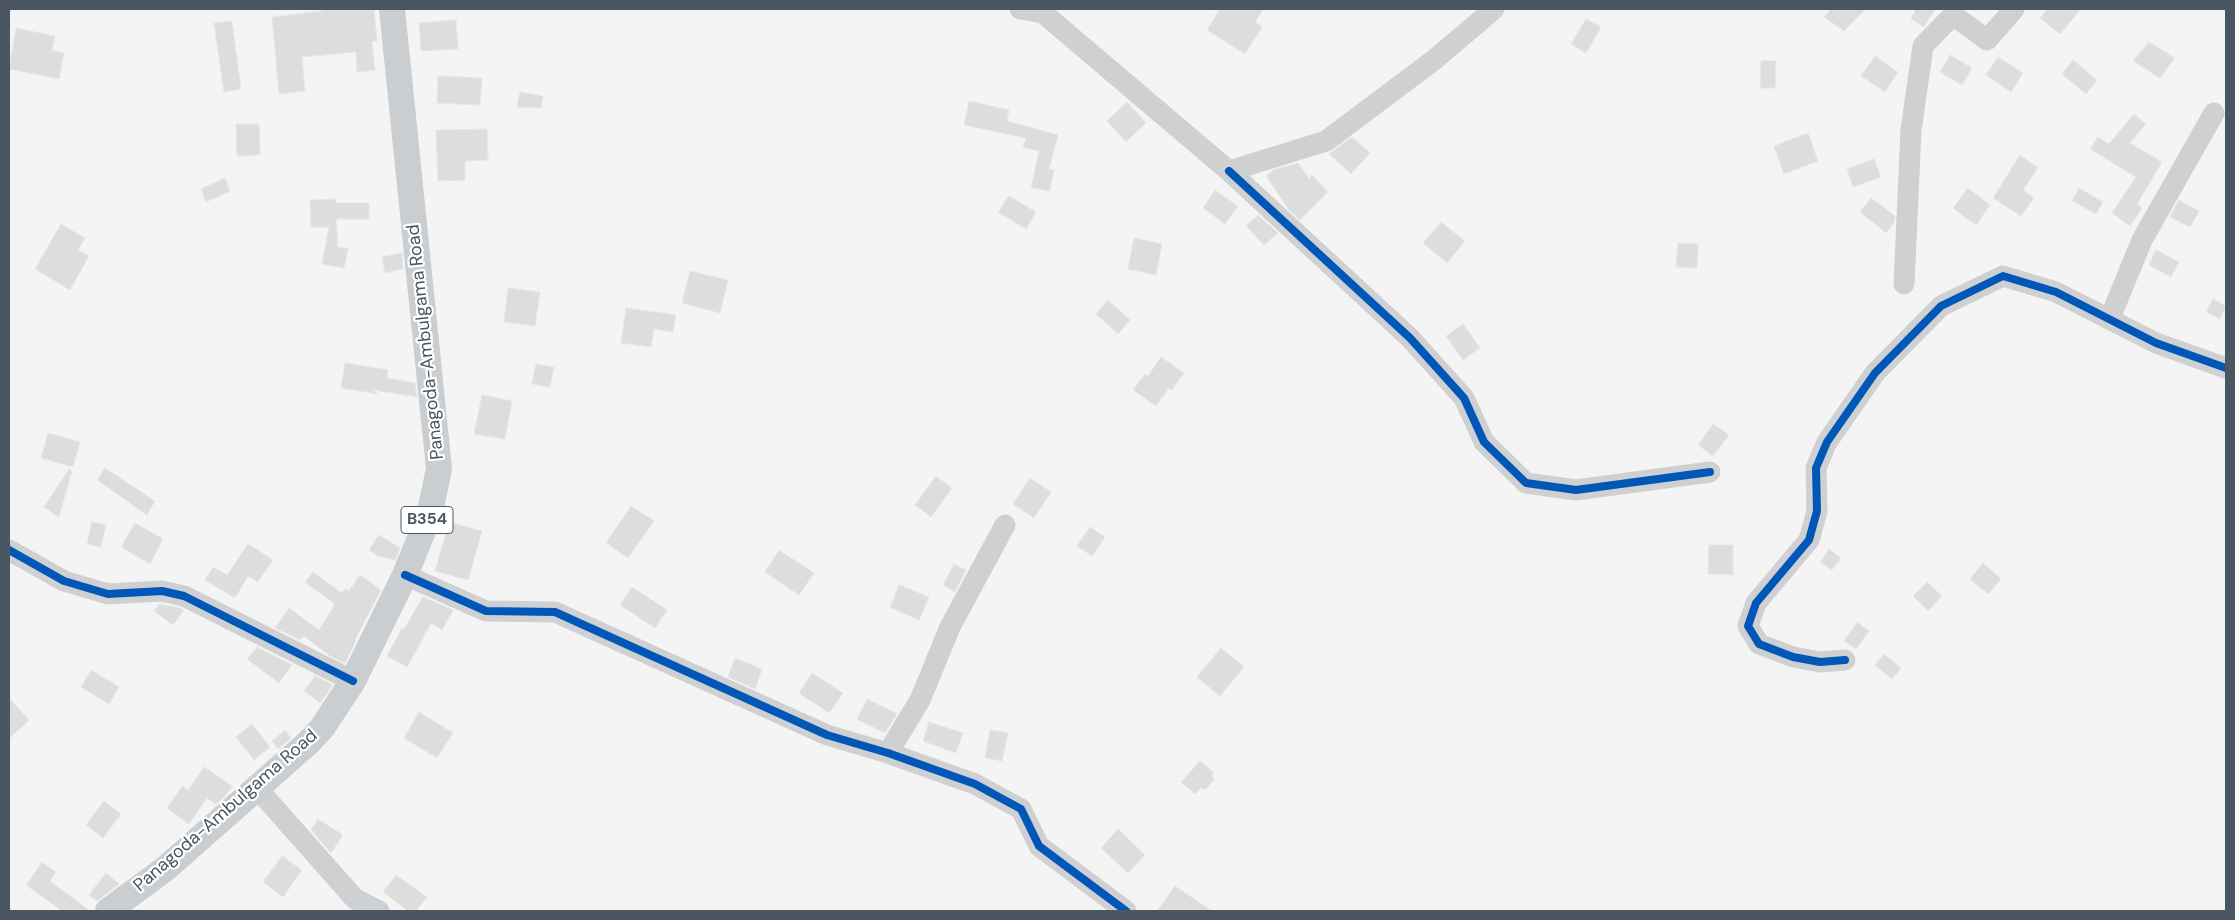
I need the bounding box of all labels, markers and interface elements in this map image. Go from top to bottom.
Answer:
street label: Panagoda-Ambulgama Road [403,223,449,461]
road number: B354 [401,506,453,534]
street label: Panagoda-Ambulgama Road [130,725,322,897]

